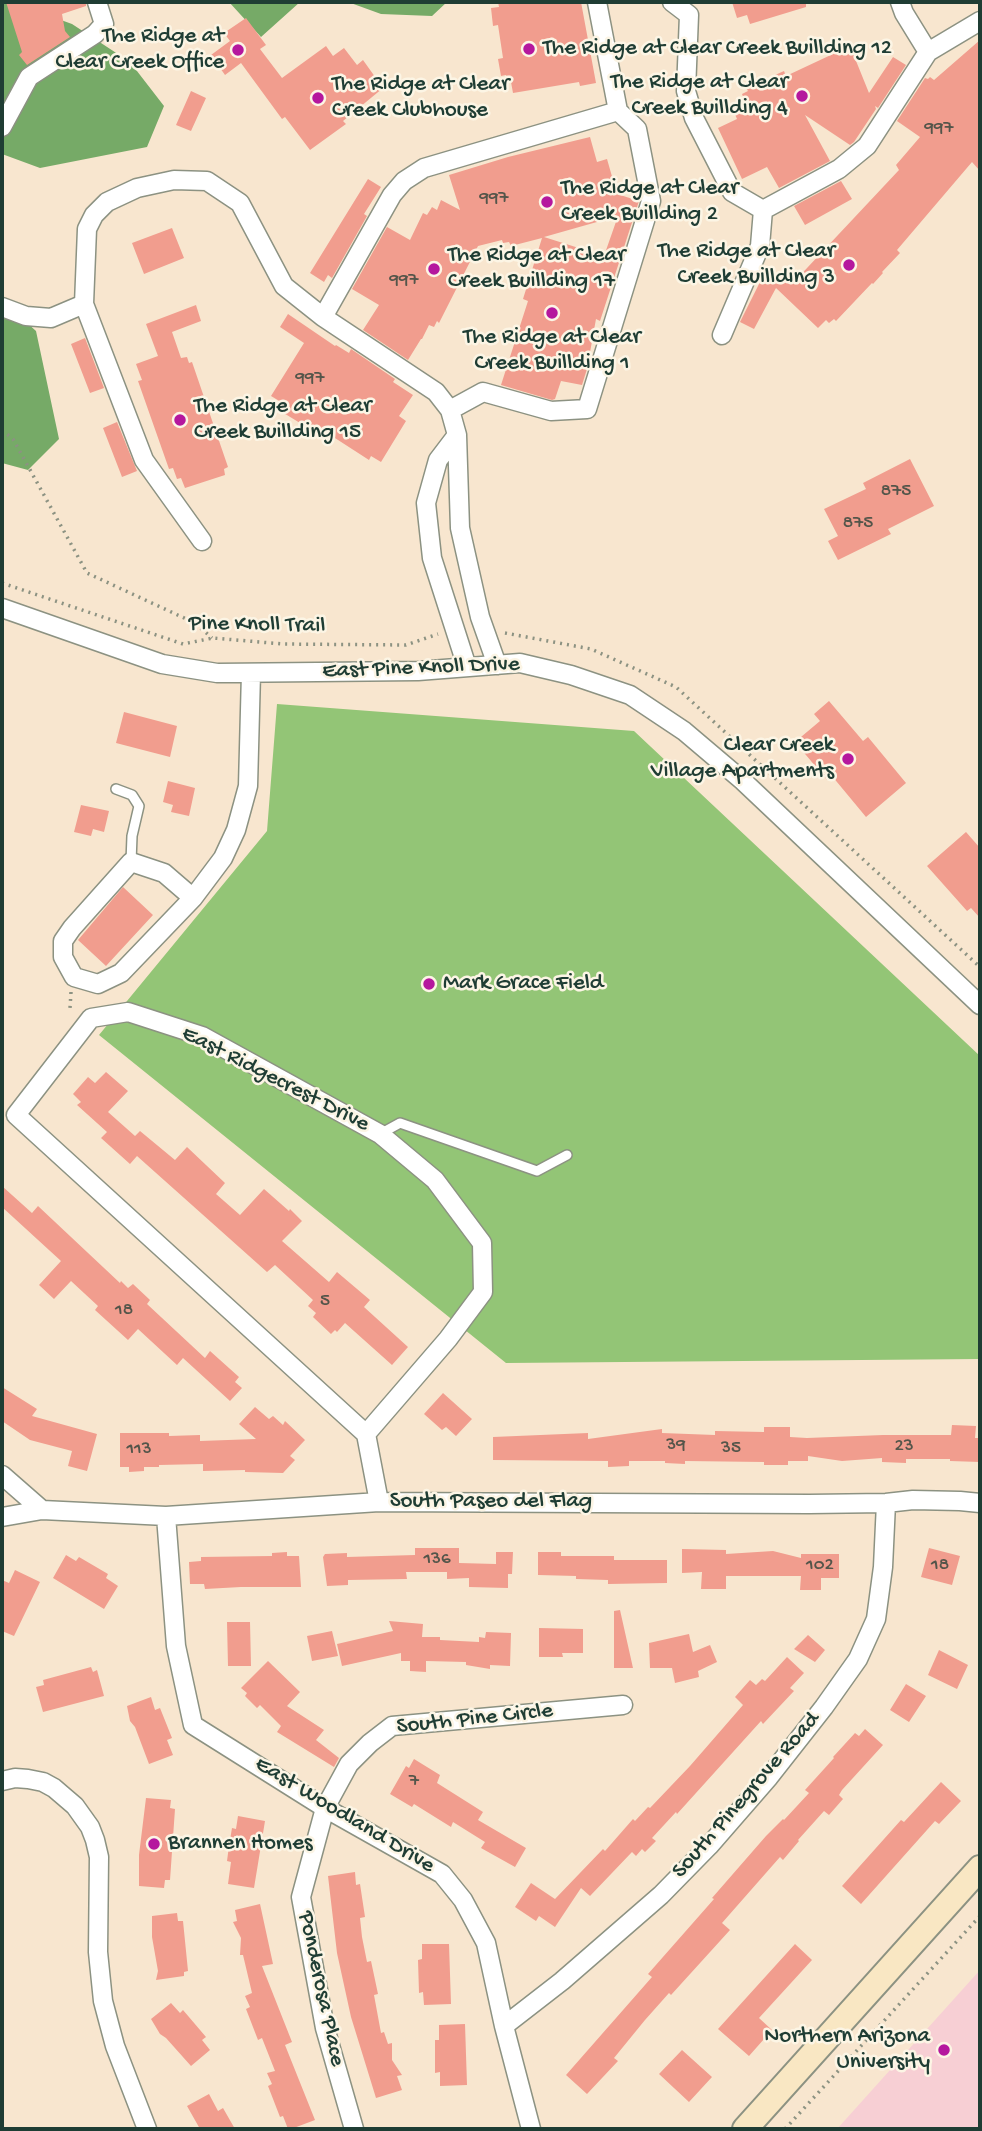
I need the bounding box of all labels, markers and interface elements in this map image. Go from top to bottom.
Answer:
place label: The Ridge at Clear Creek Office [56,23,224,77]
place label: The Ridge at Clear Creek Buillding 12 [543,35,892,63]
marker: The Ridge at Clear Creek Buillding 12 [521,41,537,57]
marker: The Ridge at Clear Creek Office [230,42,246,58]
place label: The Ridge at Clear Creek Buillding 4 [611,69,788,123]
place label: The Ridge at Clear Creek Clubhouse [332,71,509,125]
marker: The Ridge at Clear Creek Buillding 4 [794,88,810,104]
marker: The Ridge at Clear Creek Clubhouse [310,90,326,106]
house number: 997 [925,118,953,140]
place label: The Ridge at Clear Creek Buillding 2 [561,175,738,229]
house number: 997 [480,188,508,210]
marker: The Ridge at Clear Creek Buillding 2 [539,194,555,210]
place label: The Ridge at Clear Creek Buillding 3 [658,238,835,292]
place label: The Ridge at Clear Creek Buillding 17 [448,242,625,296]
marker: The Ridge at Clear Creek Buillding 3 [841,257,857,273]
marker: The Ridge at Clear Creek Buillding 17 [426,261,442,277]
house number: 997 [390,270,418,292]
marker: The Ridge at Clear Creek Buillding 1 [544,305,560,321]
place label: The Ridge at Clear Creek Buillding 1 [463,324,641,378]
house number: 997 [296,368,324,390]
place label: The Ridge at Clear Creek Buillding 15 [194,393,371,447]
marker: The Ridge at Clear Creek Buillding 15 [172,412,188,428]
house number: 875 [881,481,911,503]
house number: 875 [843,513,873,535]
street label: Pine Knoll Trail [188,611,326,641]
street label: East Pine Knoll Drive [322,652,520,686]
place label: Clear Creek Village Apartments [651,732,834,786]
marker: Clear Creek Village Apartments [840,751,856,767]
place label: Mark Grace Field [443,970,603,998]
marker: Mark Grace Field [421,976,437,992]
street label: East Ridgecrest Drive [176,1021,374,1139]
house number: 5 [320,1291,330,1313]
house number: 18 [115,1300,133,1322]
house number: 39 [666,1435,686,1457]
house number: 23 [894,1436,914,1458]
house number: 35 [721,1438,741,1460]
house number: 113 [126,1439,152,1461]
street label: South Paseo del Flag [390,1488,592,1516]
house number: 136 [423,1549,451,1571]
house number: 102 [806,1555,834,1577]
house number: 18 [931,1555,949,1577]
street label: South Pine Circle [396,1698,554,1742]
street label: South Pinegrove Road [667,1707,827,1885]
street label: East Woodland Drive [249,1751,439,1881]
house number: 7 [409,1771,419,1793]
place label: Brannen Homes [168,1830,313,1858]
marker: Brannen Homes [146,1836,162,1852]
street label: Ponderosa Place [290,1909,350,2069]
place label: Northern Arizona University [764,2023,930,2077]
marker: Northern Arizona University [936,2042,952,2058]

